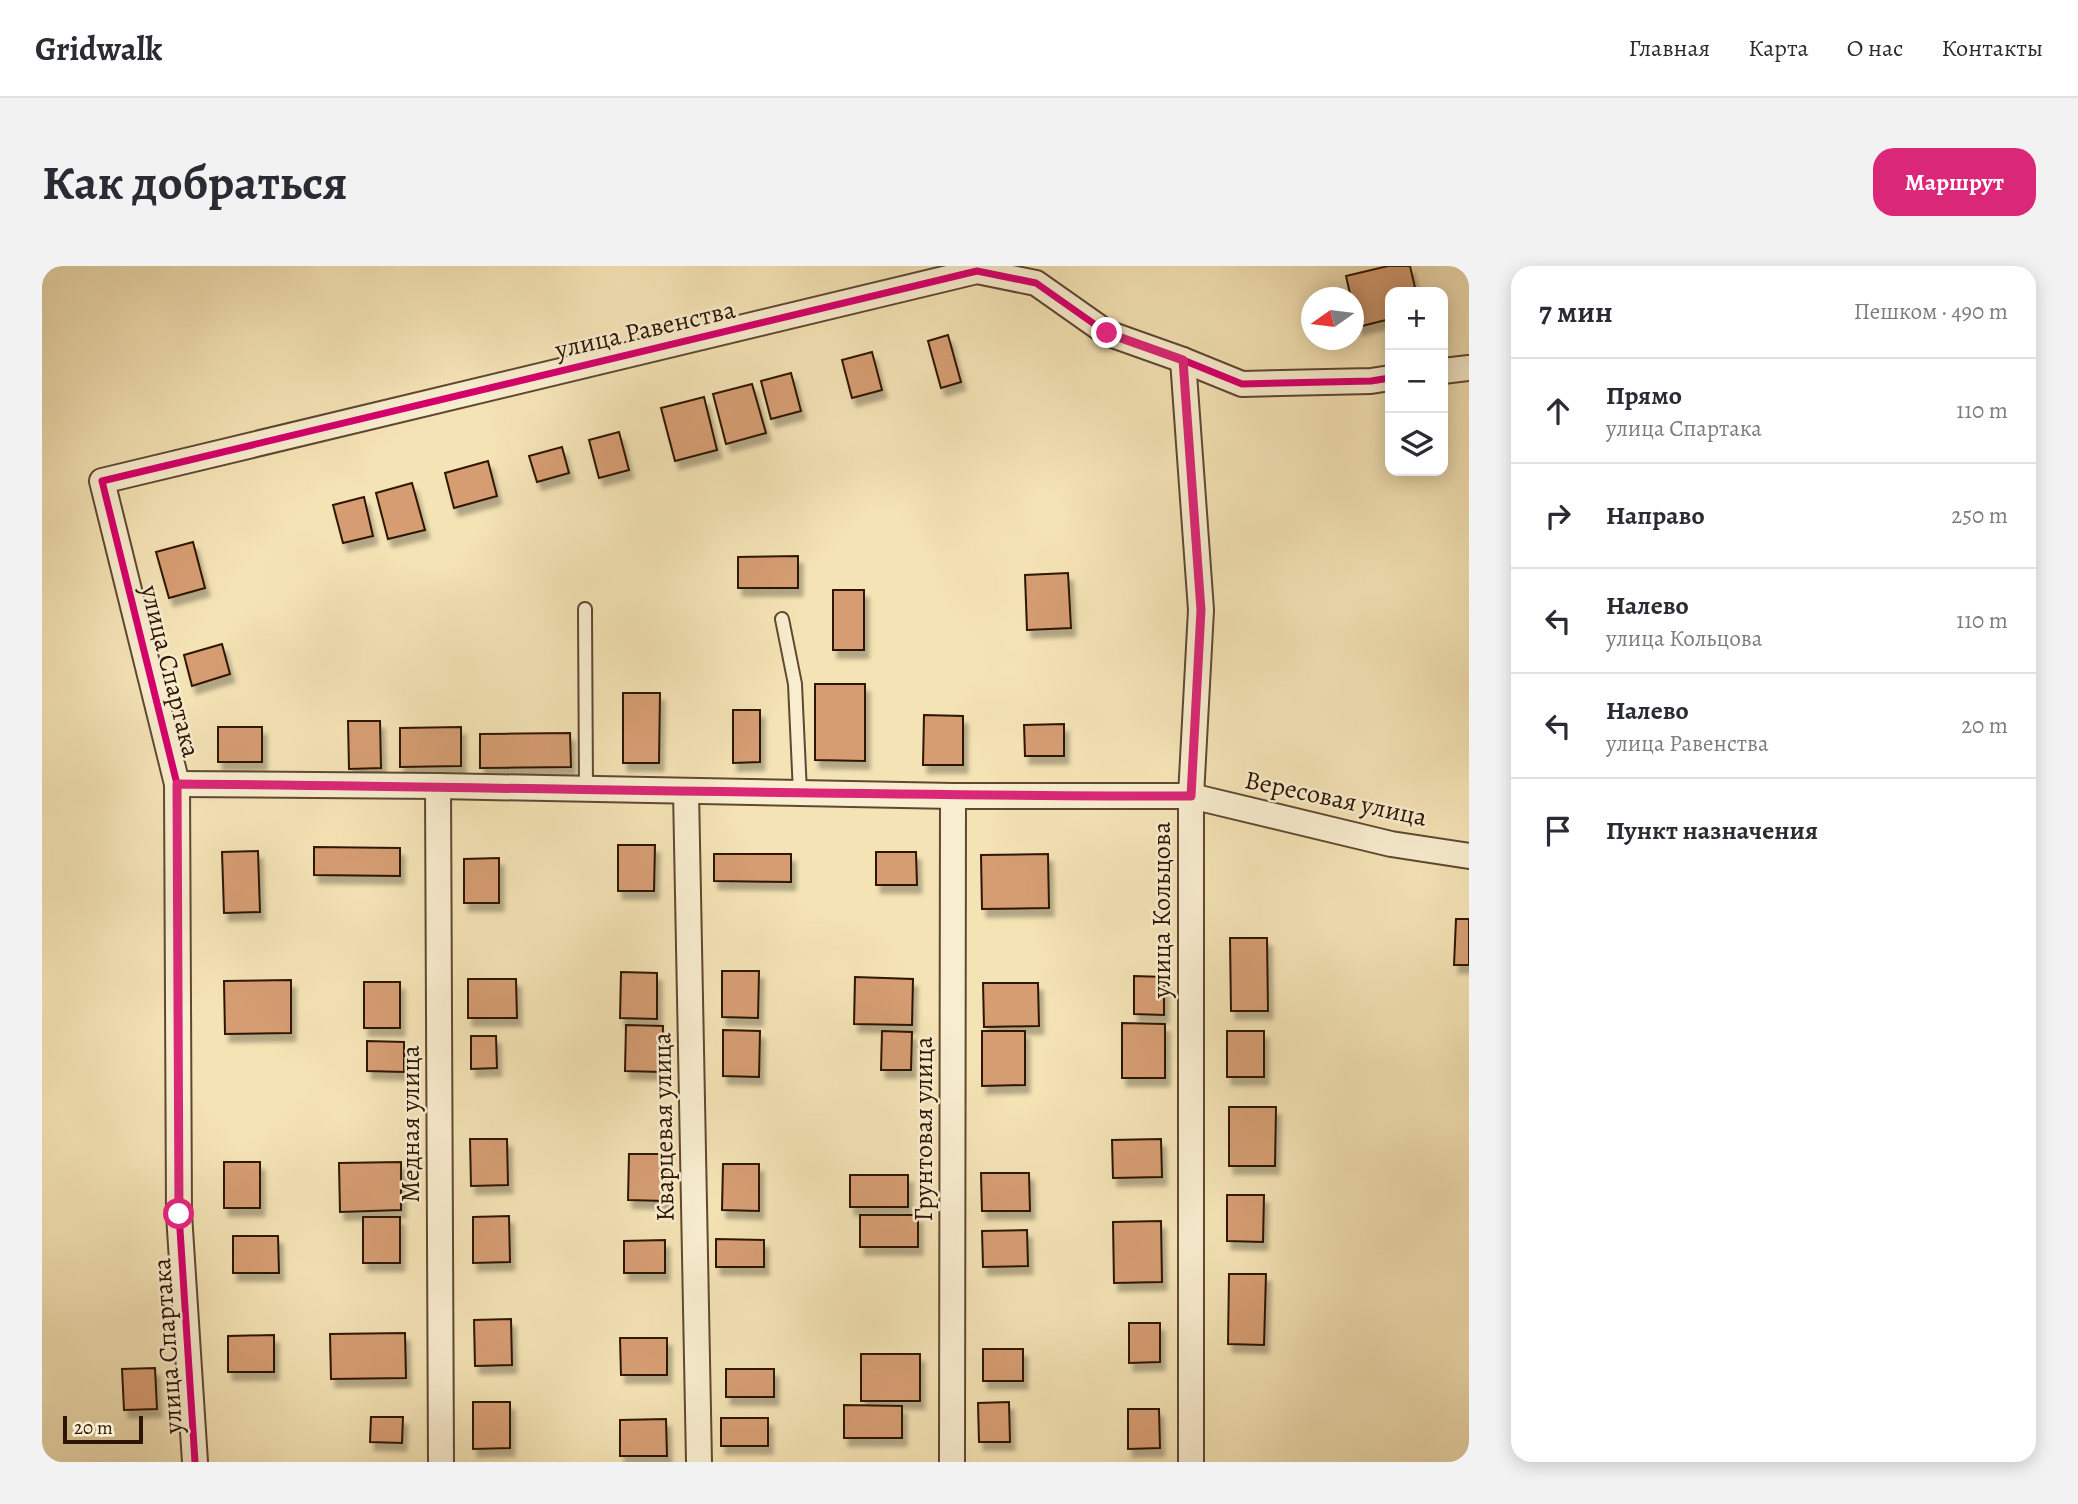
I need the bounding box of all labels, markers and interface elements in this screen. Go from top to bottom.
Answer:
text: Gridwalk [35,26,162,71]
text: Главная [1629,32,1710,64]
text: Карта [1748,32,1809,64]
text: О нас [1847,32,1903,64]
text: Контакты [1941,32,2043,64]
button: Маршрут [1873,148,2036,216]
text: Как добраться [42,149,348,216]
north arrow [1301,287,1364,350]
map controls [1385,287,1448,476]
button: + [1385,287,1448,350]
street label: улица Равенства [551,292,739,367]
text: 7 мин [1539,292,1613,332]
text: Пешком · 490 m [1854,296,2008,327]
route end [1091,317,1122,348]
button: − [1385,350,1448,413]
text: Прямо [1606,378,1682,413]
icon: ahead [1539,392,1577,430]
text: 110 m [1956,395,2008,426]
button: layers [1385,413,1448,476]
text: улица Спартака [1606,413,1762,444]
icon: right [1539,497,1577,535]
text: Направо [1606,498,1705,533]
text: 250 m [1951,500,2008,531]
street label: улица Спартака [132,580,209,761]
text: Налево [1606,588,1689,623]
icon: left [1539,602,1577,640]
text: 110 m [1956,605,2008,636]
text: улица Кольцова [1606,623,1762,654]
text: Налево [1606,693,1689,728]
icon: left [1539,707,1577,745]
text: 20 m [1961,710,2008,741]
text: улица Равенства [1606,728,1769,759]
street label: Вересовая улица [1242,762,1430,835]
icon: arrive [1539,812,1577,850]
text: Пункт назначения [1606,813,1818,848]
street label: улица Кольцова [1144,822,1179,999]
street label: Кварцевая улица [644,1032,683,1222]
street label: Грунтовая улица [906,1036,941,1222]
street label: Медная улица [393,1045,428,1203]
route start [163,1198,194,1229]
street label: улица Спартака [144,1257,191,1436]
scale bar [63,1413,144,1445]
text: 20 m [74,1415,113,1441]

